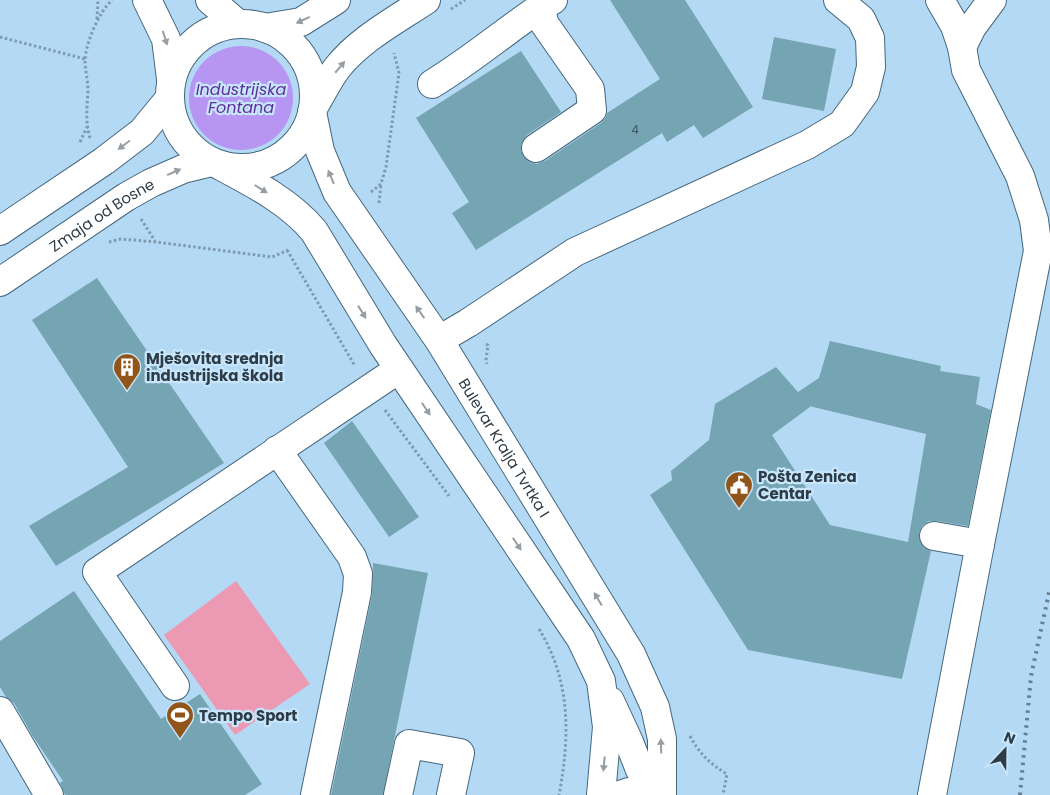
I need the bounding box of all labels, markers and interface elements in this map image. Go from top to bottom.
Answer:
one-way arrow [296,16,310,24]
one-way arrow [161,31,169,46]
one-way arrow [334,61,345,74]
water label: Industrijska Fontana [196,78,287,119]
house number: 4 [631,121,639,138]
one-way arrow [118,140,131,151]
one-way arrow [167,168,181,176]
one-way arrow [326,170,334,184]
street label: Zmaja od Bosne [45,173,158,256]
one-way arrow [255,184,268,194]
one-way arrow [415,305,425,319]
one-way arrow [358,306,367,319]
place label: Mješovita srednja industrijska škola [146,348,284,386]
building icon: Mješovita srednja industrijska škola [112,352,142,391]
street label: Bulevar Kralja Tvrtka I [454,374,555,521]
one-way arrow [421,403,431,416]
place label: Pošta Zenica Centar [758,466,857,504]
public building icon: Pošta Zenica Centar [724,470,754,509]
one-way arrow [512,537,521,551]
one-way arrow [593,592,602,605]
sports icon: Tempo Sport [165,700,195,739]
place label: Tempo Sport [199,705,297,726]
north arrow [980,725,1030,775]
text: N [1001,727,1018,749]
one-way arrow [657,738,665,754]
one-way arrow [600,757,608,773]

